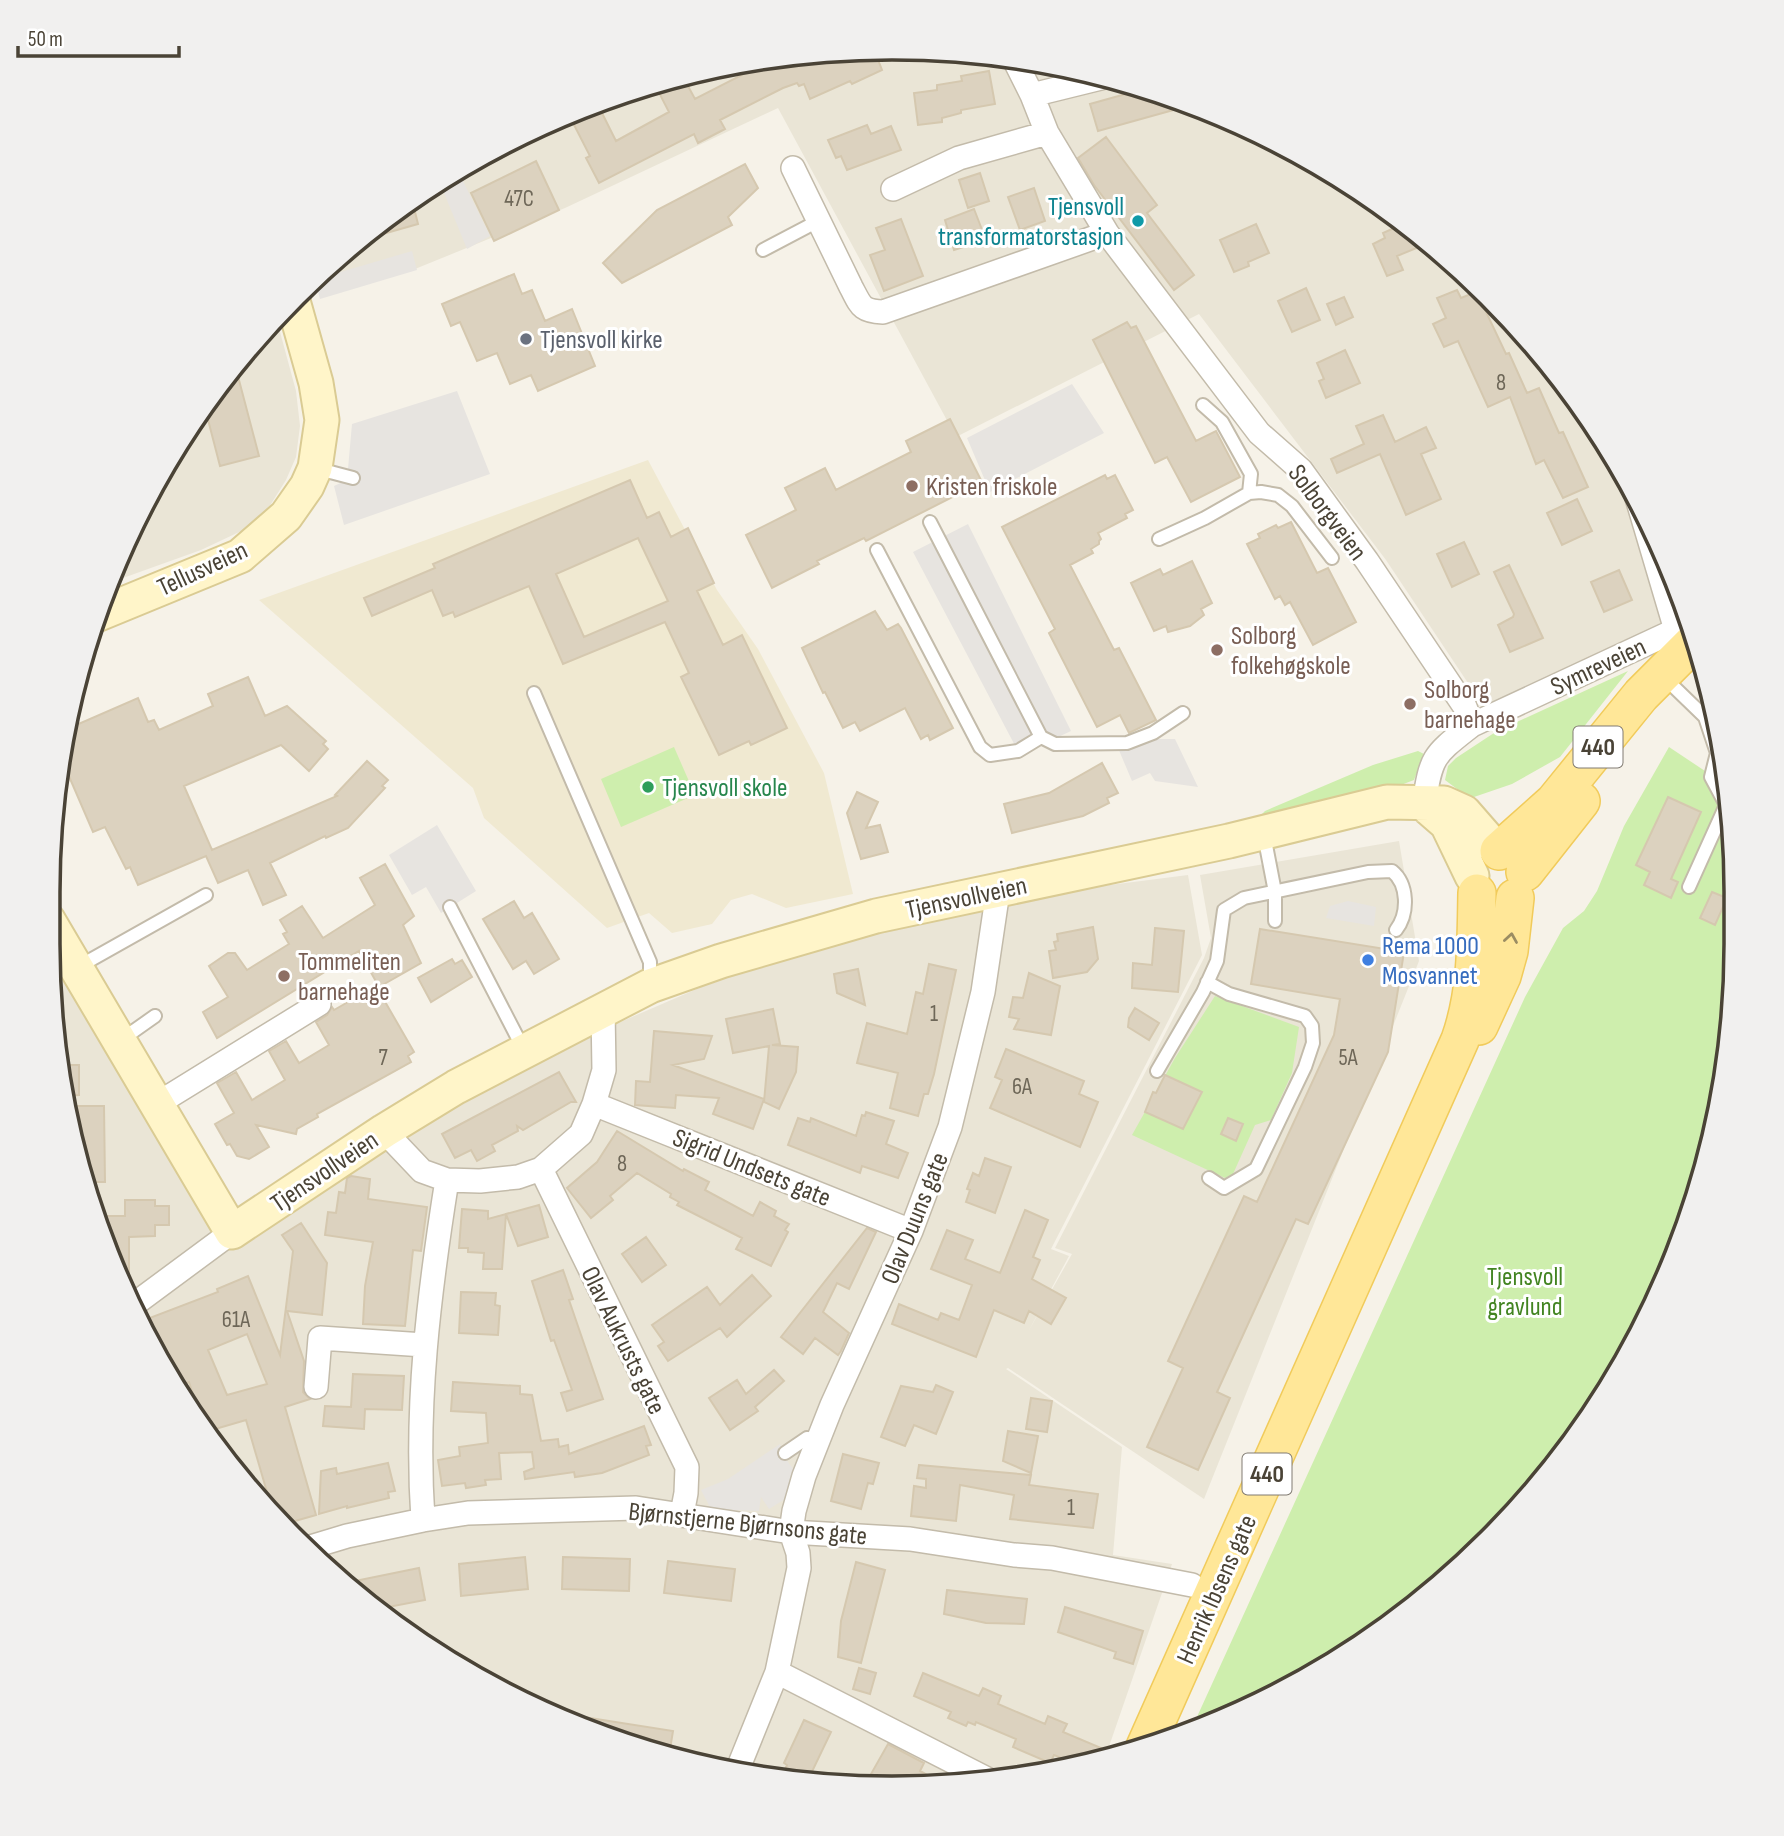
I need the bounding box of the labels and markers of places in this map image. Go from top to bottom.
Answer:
place label: Tjensvoll transformatorstasjon [938,192,1124,253]
marker: Tjensvoll transformatorstasjon [1130,213,1146,229]
place label: Tjensvoll kirke [540,325,663,356]
marker: Tjensvoll kirke [518,331,534,347]
place label: Kristen friskole [926,472,1057,503]
marker: Kristen friskole [904,478,920,494]
place label: Solborg folkehøgskole [1231,621,1351,682]
marker: Solborg folkehøgskole [1209,642,1225,658]
place label: Solborg barnehage [1424,675,1516,736]
marker: Solborg barnehage [1402,696,1418,712]
place label: Tjensvoll skole [662,773,787,804]
marker: Tjensvoll skole [640,779,656,795]
place label: Rema 1000 Mosvannet [1382,931,1479,992]
place label: Tommeliten barnehage [298,947,401,1008]
marker: Rema 1000 Mosvannet [1360,952,1376,968]
marker: Tommeliten barnehage [276,968,292,984]

